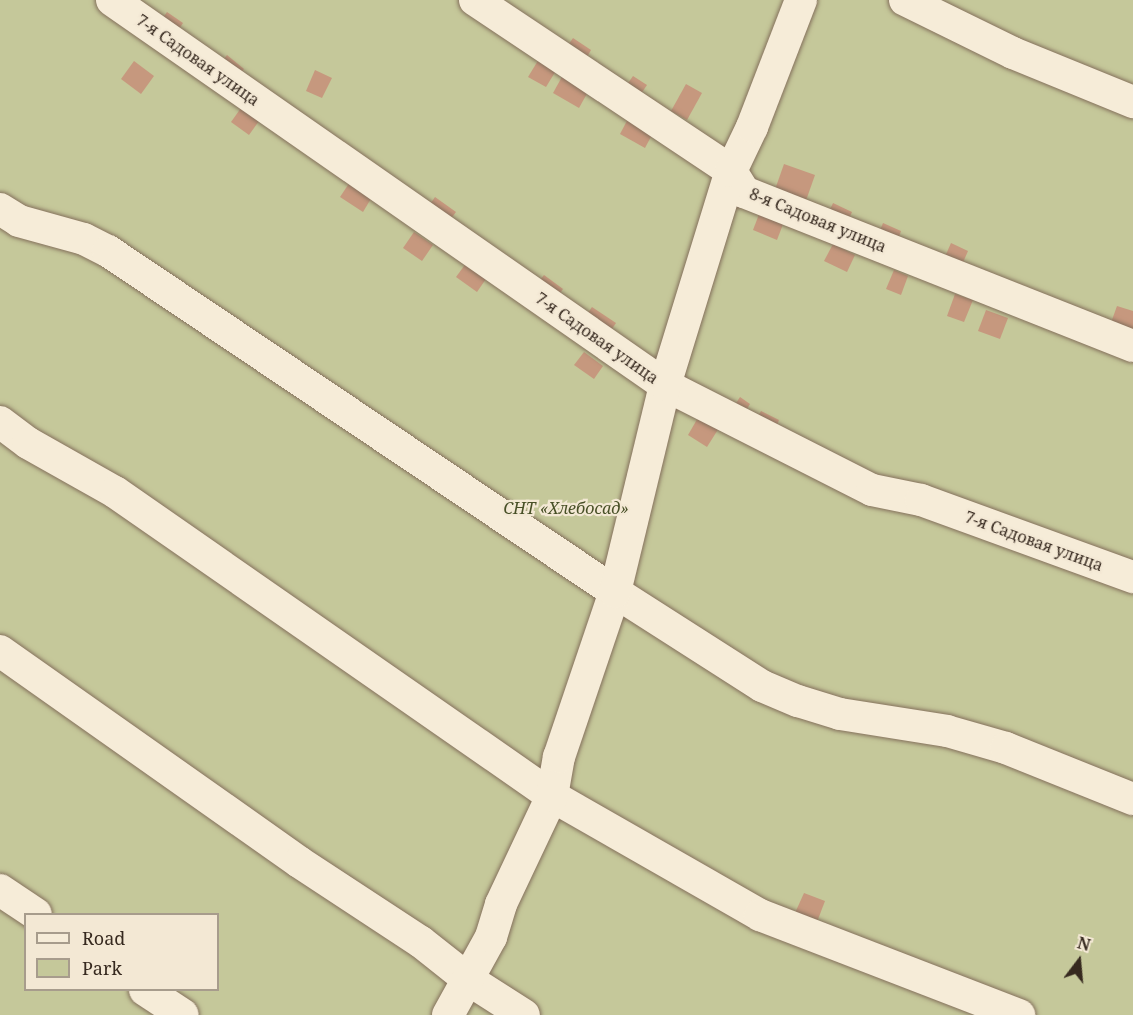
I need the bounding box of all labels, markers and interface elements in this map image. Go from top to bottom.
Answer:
street label: 7-я Садовая улица [133,10,263,110]
street label: 8-я Садовая улица [747,184,889,256]
street label: 7-я Садовая улица [532,288,662,388]
park label: СНТ «Хлебосад» [503,498,629,518]
street label: 7-я Садовая улица [962,507,1106,575]
legend [24,913,219,991]
text: Road [82,926,125,950]
north arrow [1049,931,1109,991]
text: N [1075,931,1093,956]
text: Park [82,956,122,980]

